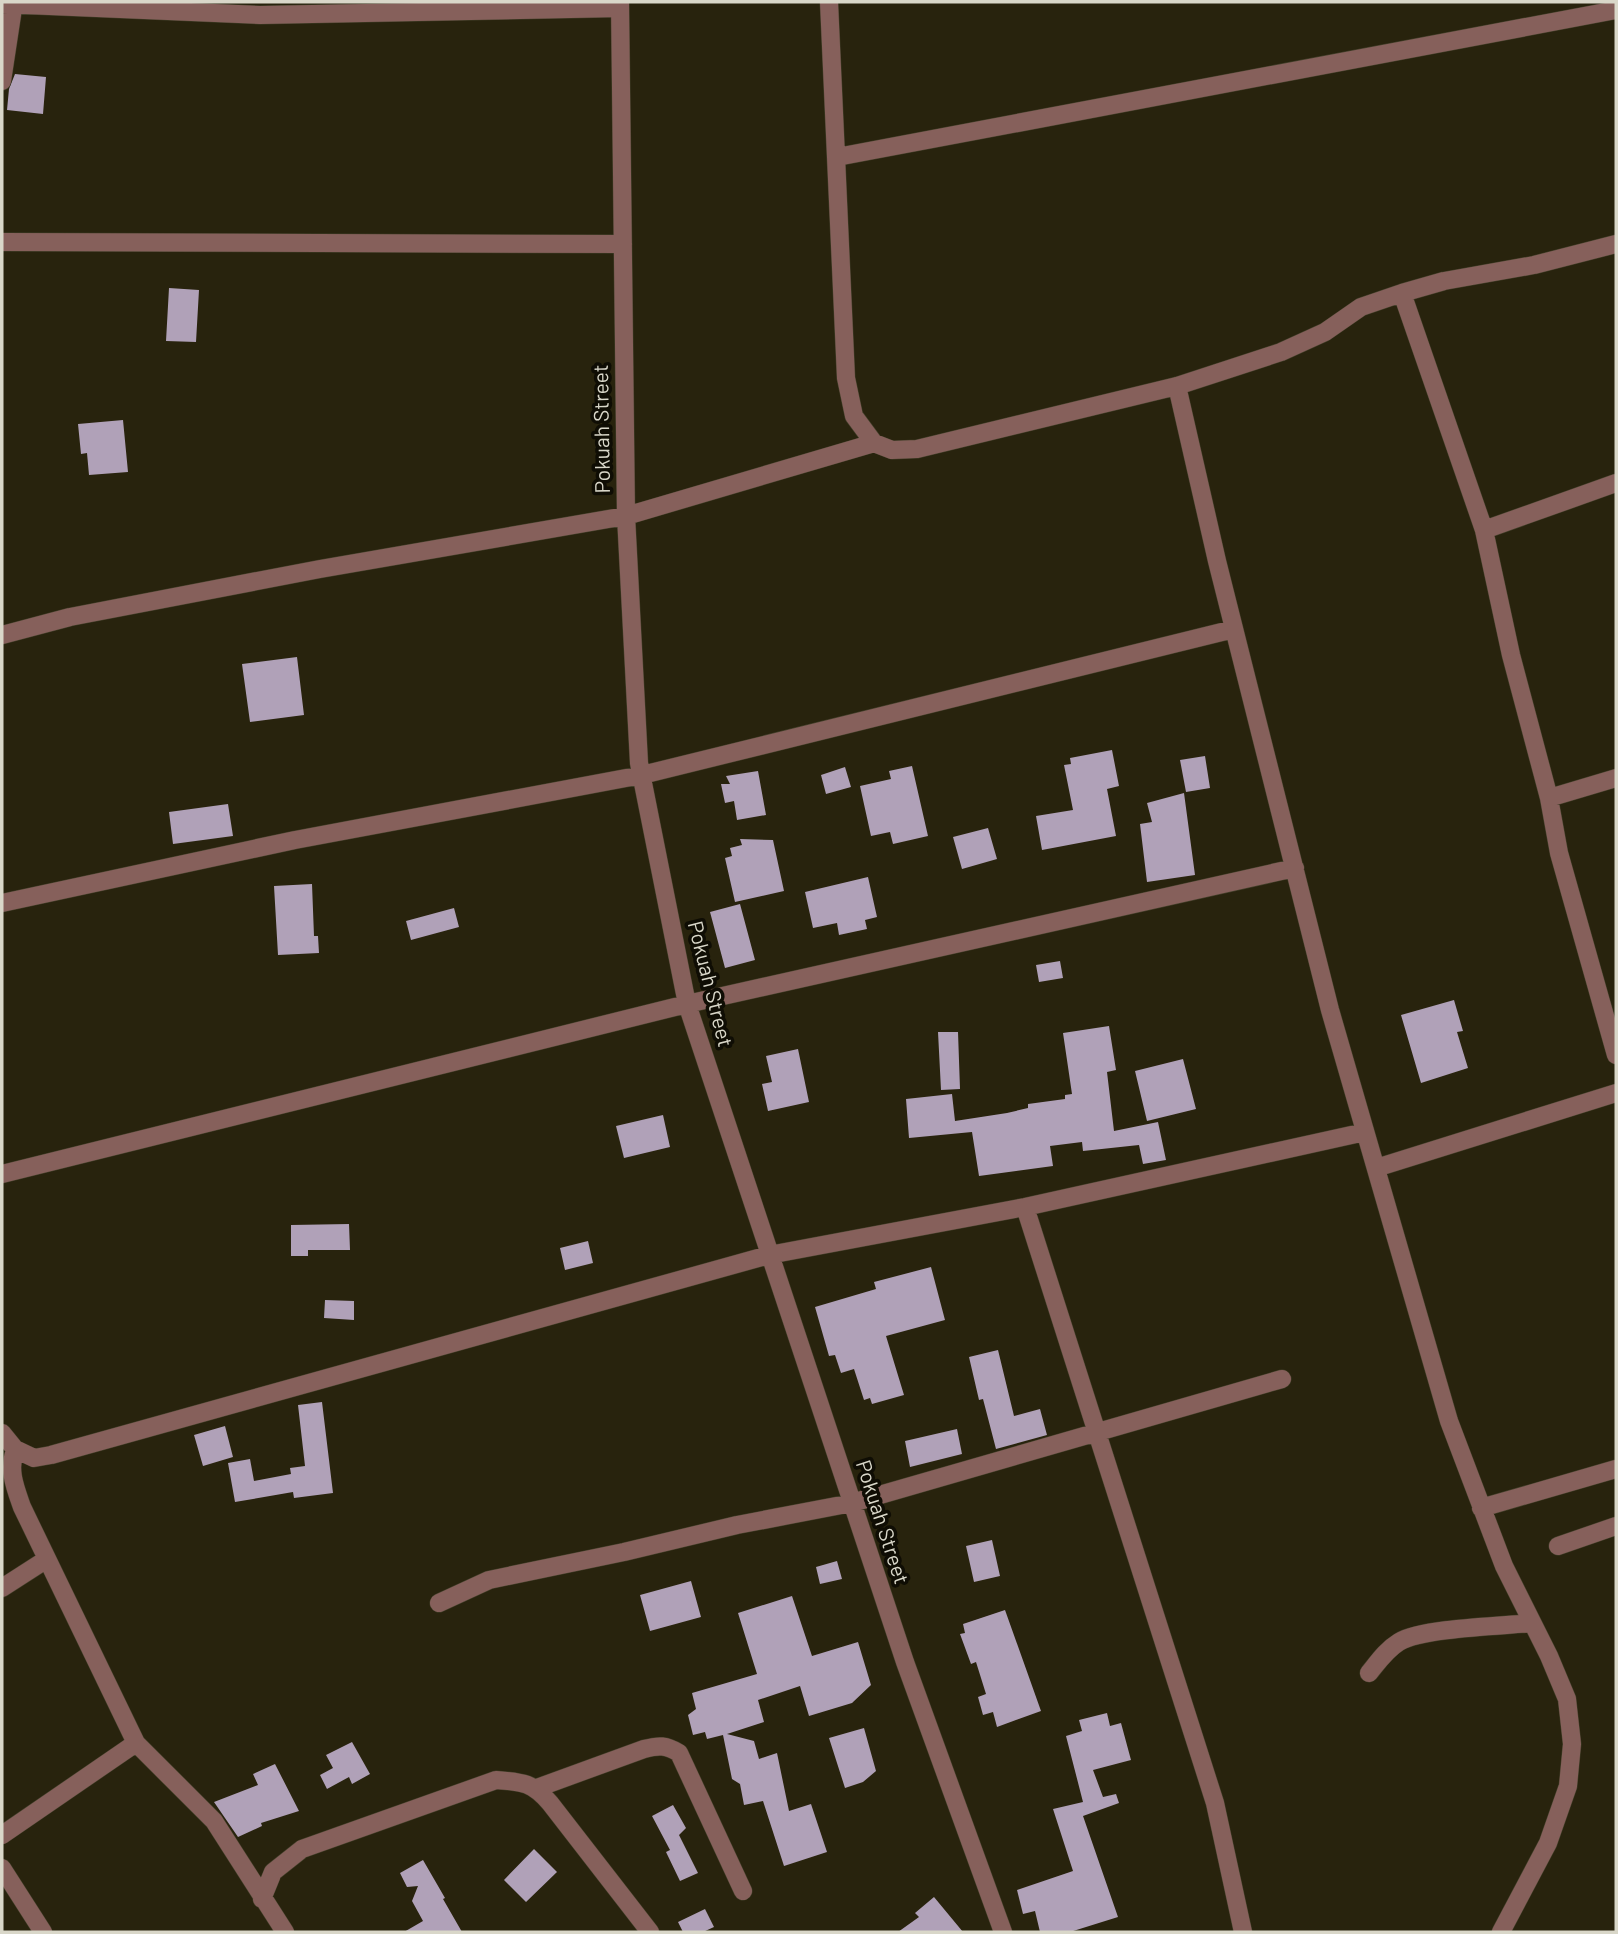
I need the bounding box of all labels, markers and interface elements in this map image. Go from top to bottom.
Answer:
street label: Pokuah Street [587,364,614,494]
street label: Pokuah Street [684,918,739,1049]
street label: Pokuah Street [852,1456,915,1587]

